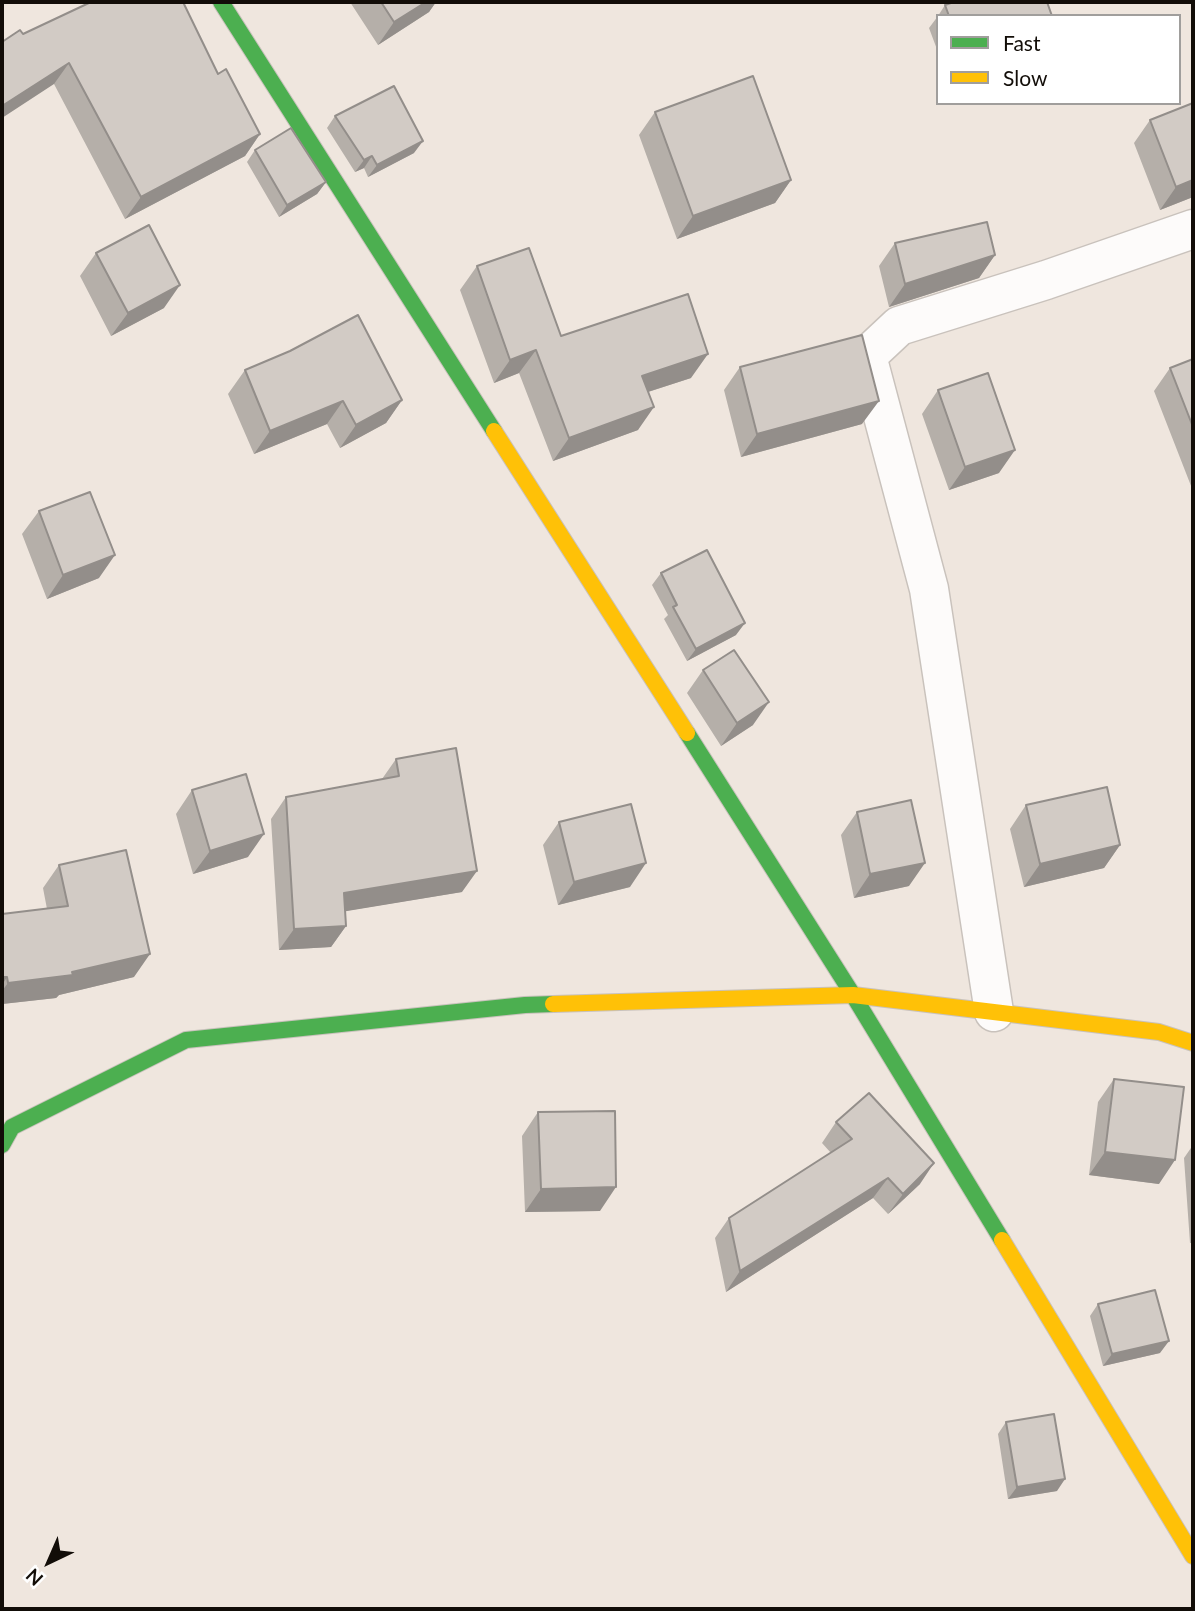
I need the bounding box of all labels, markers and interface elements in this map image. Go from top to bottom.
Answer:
legend [936,14,1181,105]
text: Fast [1003,30,1040,55]
text: Slow [1003,65,1047,90]
north arrow [14,1527,84,1597]
text: N [21,1564,47,1591]

